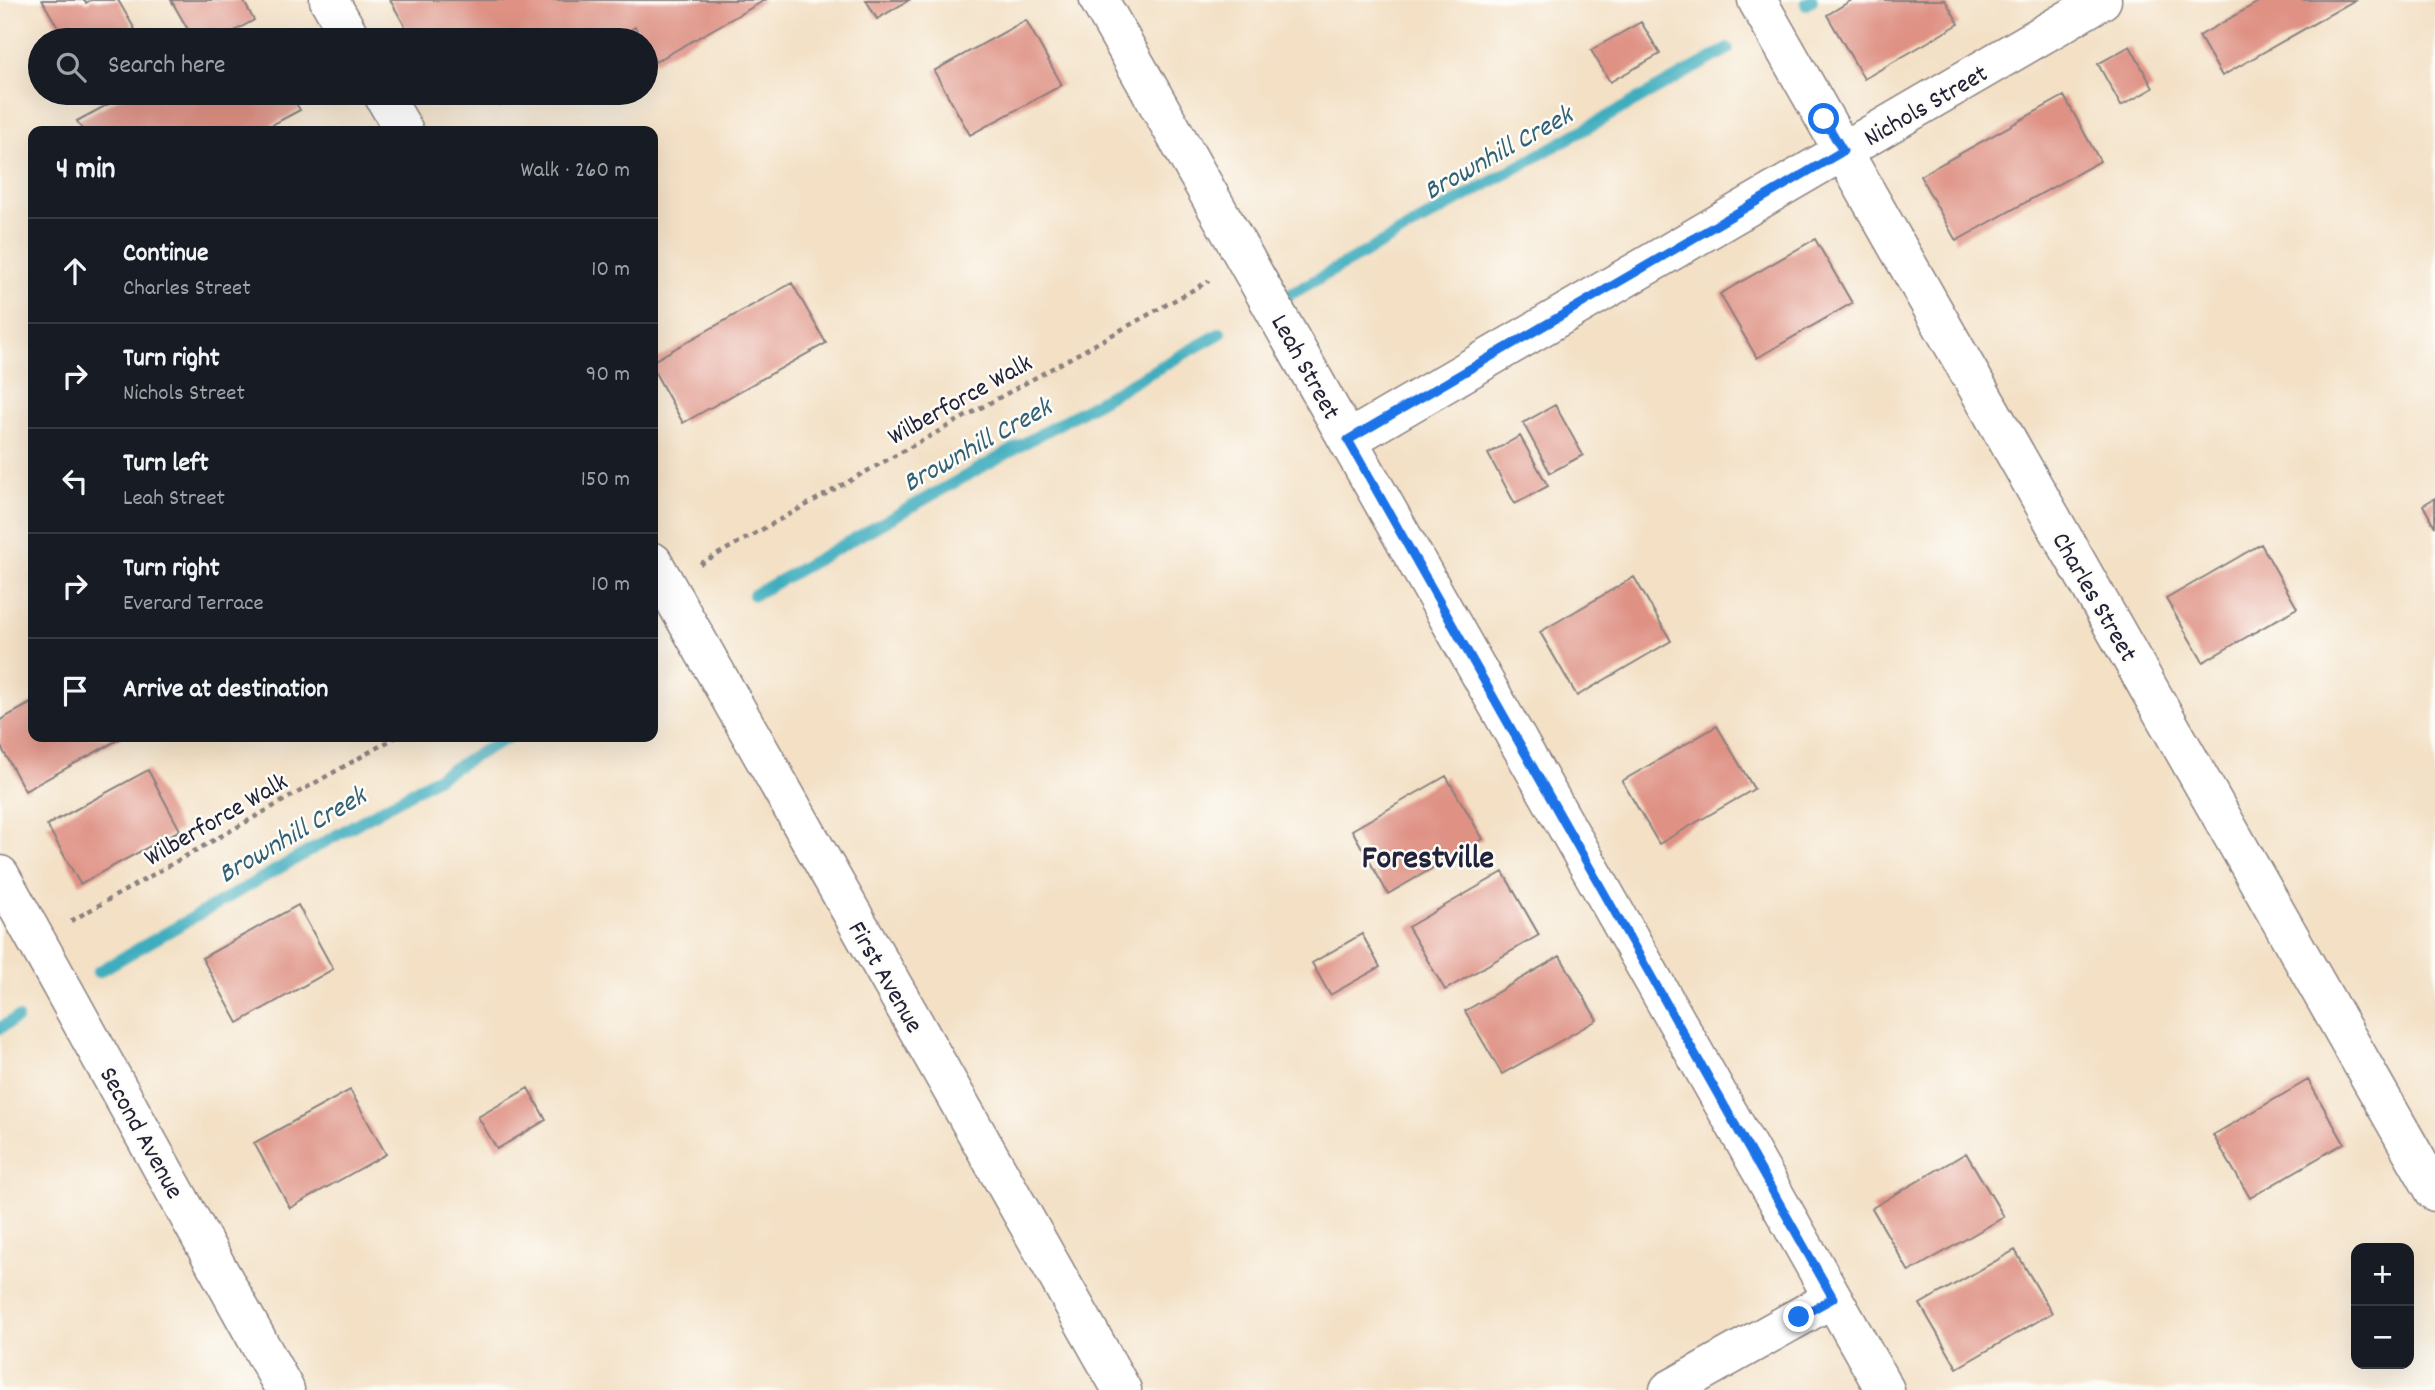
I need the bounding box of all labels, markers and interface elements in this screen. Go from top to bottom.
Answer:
search box [28,28,658,105]
icon: search [52,48,90,86]
text: Search here [108,48,226,85]
street label: Nichols Street [1858,56,1996,158]
water label: Brownhill Creek [1418,97,1584,213]
route start [1808,103,1839,134]
text: 4 min [56,150,115,193]
text: Walk · 260 m [520,155,630,188]
text: Continue [123,236,208,273]
icon: ahead [56,252,94,290]
text: 10 m [591,254,630,287]
text: Charles Street [123,273,251,306]
street label: Leah Street [1260,308,1348,427]
text: Turn right [123,341,220,378]
street label: Wilberforce Walk [882,346,1040,456]
icon: right [56,357,94,395]
text: 90 m [586,359,630,392]
text: Nichols Street [123,378,245,411]
water label: Brownhill Creek [897,389,1063,505]
text: Turn left [123,446,209,483]
icon: left [56,462,94,500]
text: 150 m [581,464,630,497]
text: Leah Street [123,483,225,516]
street label: Charles Street [2041,526,2145,670]
text: Turn right [123,551,220,588]
icon: right [56,567,94,605]
text: 10 m [591,569,630,602]
text: Everard Terrace [123,588,264,621]
icon: arrive [56,672,94,710]
text: Arrive at destination [123,672,328,709]
street label: Wilberforce Walk [138,765,295,877]
water label: Brownhill Creek [212,777,377,896]
district label: Forestville [1362,837,1494,884]
street label: First Avenue [837,915,931,1041]
street label: Second Avenue [88,1061,192,1207]
map controls [2351,1243,2414,1369]
button: + [2351,1243,2414,1306]
route end [1783,1301,1814,1332]
button: − [2351,1306,2414,1369]

